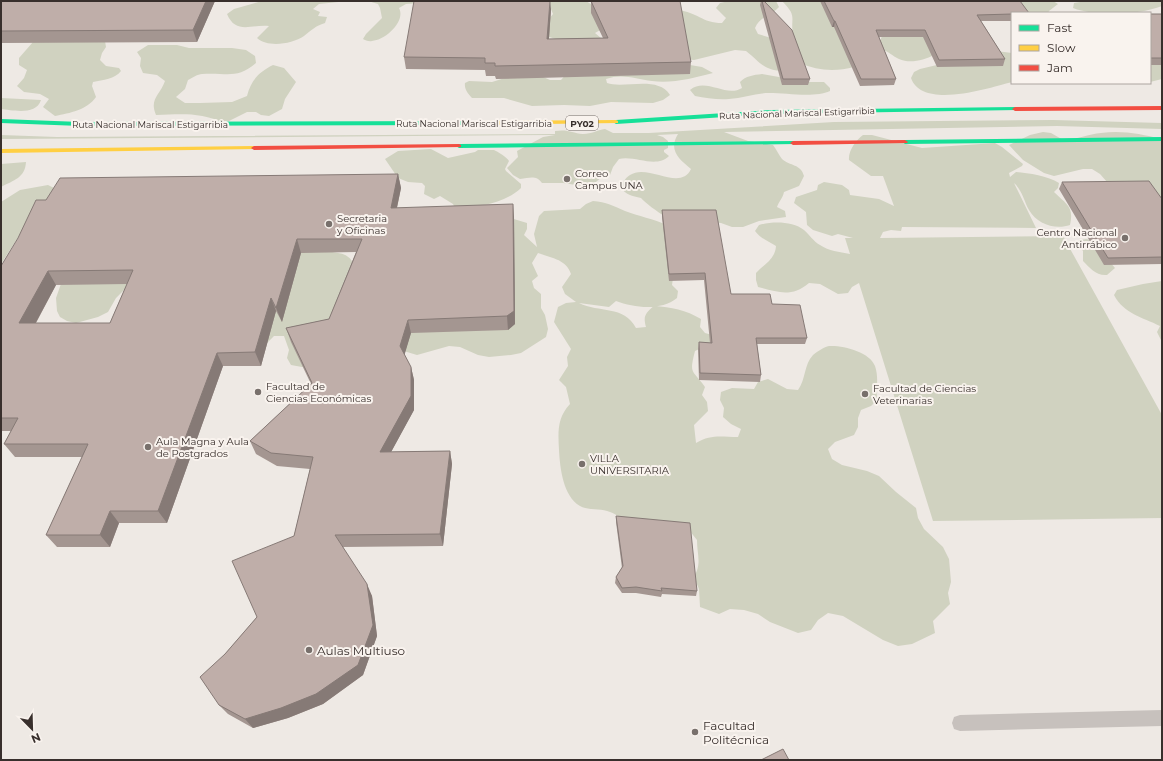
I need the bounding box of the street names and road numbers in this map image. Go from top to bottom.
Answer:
street label: Ruta Nacional Mariscal Estigarribia [719,105,875,121]
road number: PY02 [566,116,598,130]
street label: Ruta Nacional Mariscal Estigarribia [396,118,552,129]
street label: Ruta Nacional Mariscal Estigarribia [72,119,228,130]

